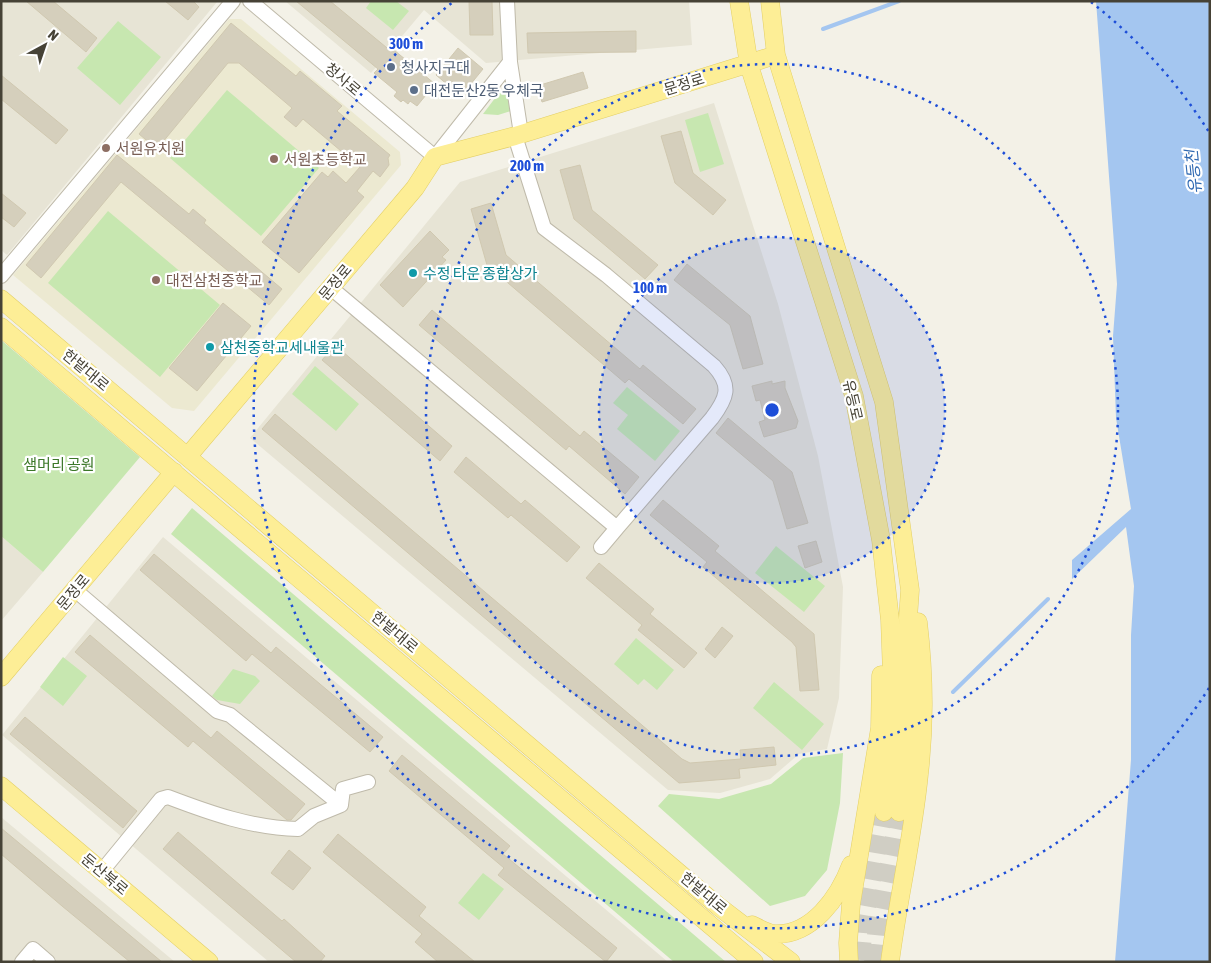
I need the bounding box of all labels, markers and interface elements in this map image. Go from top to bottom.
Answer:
north arrow [20,20,70,70]
text: N [45,26,62,44]
text: 300 m [389,35,423,52]
street label: 청사로 [322,59,364,99]
place label: 청사지구대 [401,59,470,76]
marker: 청사지구대 [385,61,397,73]
street label: 문정로 [662,70,706,98]
place label: 대전둔산2동 우체국 [424,82,544,99]
marker: 대전둔산2동 우체국 [408,84,420,96]
place label: 서원유치원 [116,140,185,157]
marker: 서원유치원 [100,142,112,154]
water label: 유등천 [1182,147,1204,195]
place label: 서원초등학교 [284,151,367,168]
marker: 서원초등학교 [268,153,280,165]
text: 200 m [510,157,544,174]
street label: 문정로 [315,261,355,303]
place label: 수정 타운 종합상가 [423,265,538,282]
marker: 수정 타운 종합상가 [407,267,419,279]
place label: 대전삼천중학교 [166,272,263,289]
marker: 대전삼천중학교 [150,274,162,286]
text: 100 m [633,279,667,296]
place label: 삼천중학교세내울관 [220,339,344,356]
marker: 삼천중학교세내울관 [204,341,216,353]
street label: 한밭대로 [59,346,113,394]
street label: 유등로 [840,378,866,422]
centre of rings [763,401,781,419]
park label: 샘머리 공원 [23,456,95,473]
street label: 문정로 [53,571,93,613]
street label: 한밭대로 [368,608,422,656]
street label: 둔산북로 [78,850,132,898]
street label: 한밭대로 [677,869,731,917]

